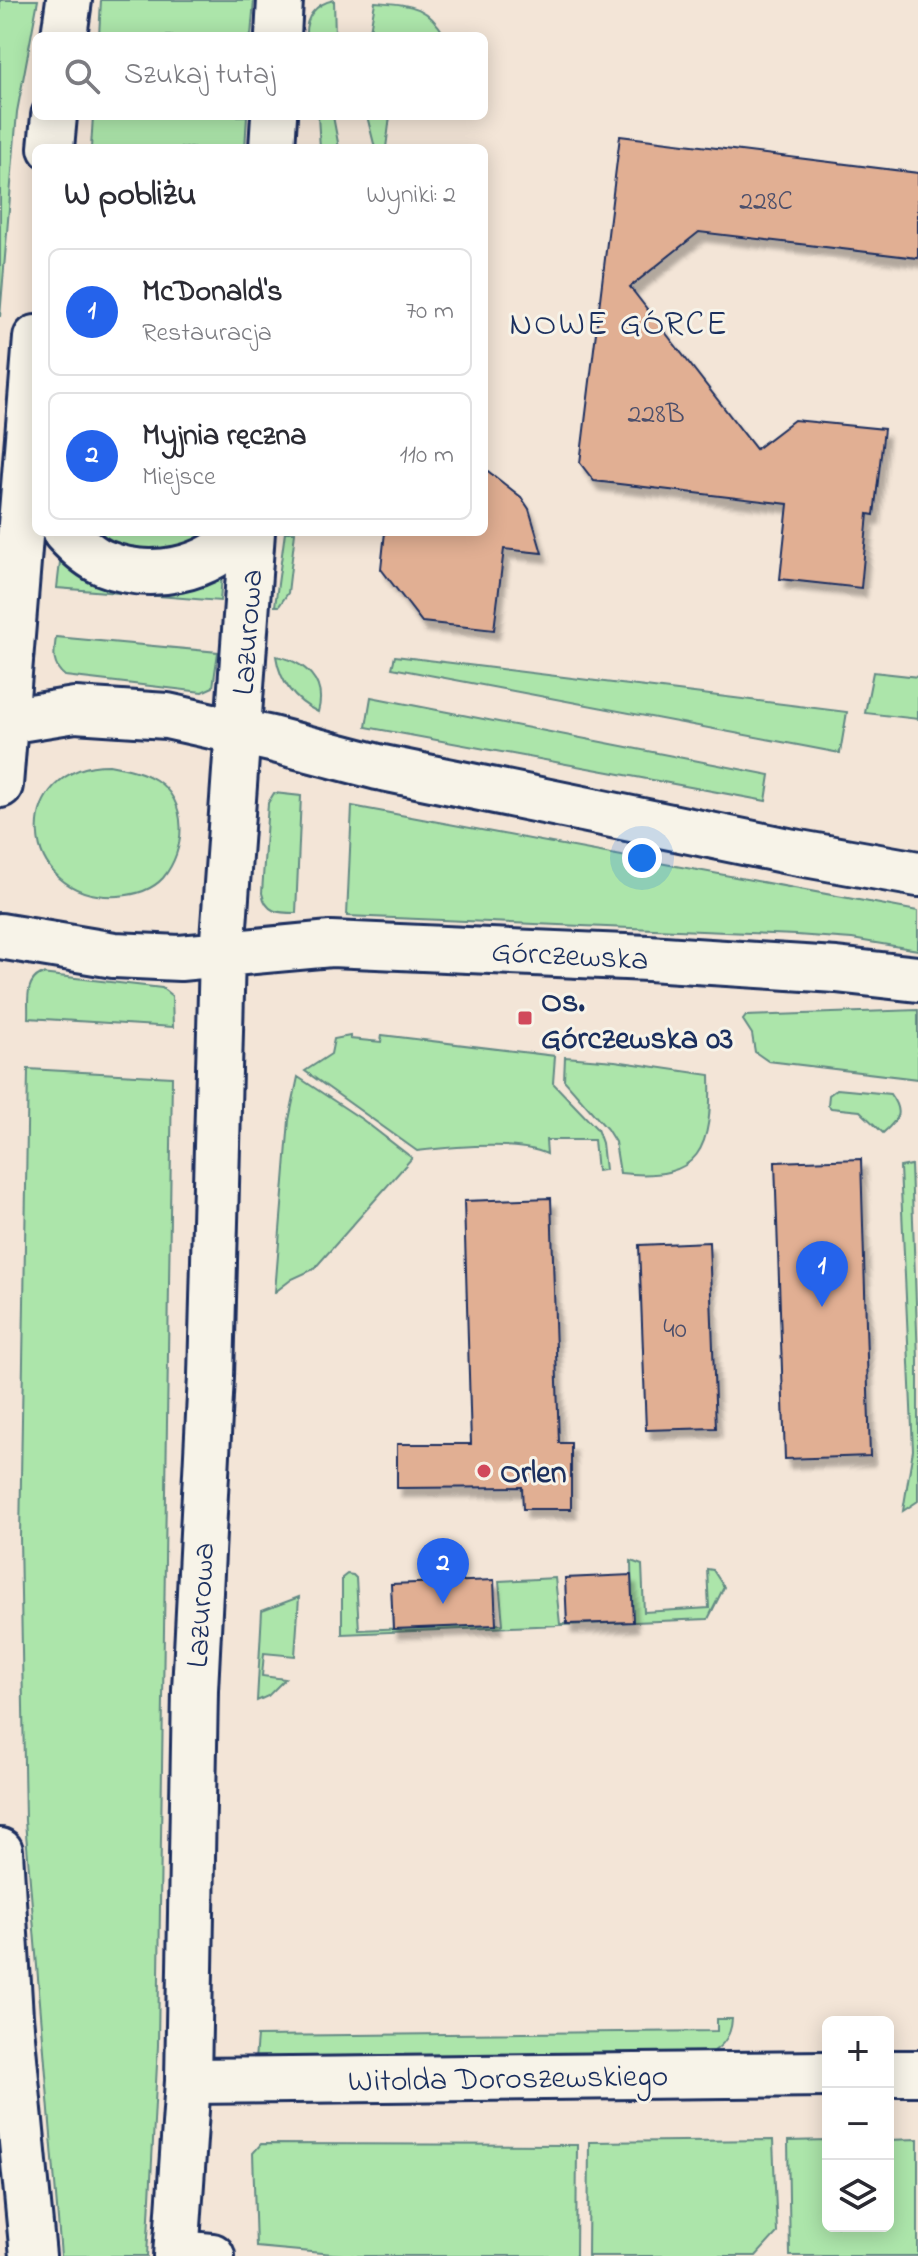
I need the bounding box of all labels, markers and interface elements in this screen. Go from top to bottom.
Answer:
search box [32,32,488,120]
icon: search [60,54,104,98]
text: Szukaj tutaj [124,54,275,98]
text: W pobliżu [64,171,196,221]
text: Wyniki: 2 [366,177,456,215]
house number: 228C [739,182,793,223]
text: McDonald's [142,271,282,315]
text: 1 [88,293,96,331]
text: 70 m [405,293,454,331]
district label: NOWE GÓRCE [509,301,729,351]
text: Restauracja [142,315,272,353]
house number: 228B [627,395,685,436]
text: Myjnia ręczna [142,415,306,459]
text: 2 [86,437,98,475]
text: 110 m [400,437,454,475]
text: Miejsce [142,459,216,497]
street label: Lazurowa [222,568,277,697]
your location [622,838,662,878]
street label: Górczewska [490,930,650,985]
place label: Os. Górczewska 03 [541,980,733,1064]
marker: Os. Górczewska 03 [516,1009,534,1027]
pin: 1 [796,1241,848,1307]
house number: 40 [663,1310,687,1351]
place label: Orlen [500,1451,567,1498]
marker: Orlen [475,1462,493,1480]
pin: 2 [417,1538,469,1604]
street label: Lazurowa [176,1541,229,1669]
map controls [822,2016,894,2232]
button: + [822,2016,894,2088]
street label: Witolda Doroszewskiego [347,2054,669,2107]
button: − [822,2088,894,2160]
button: layers [822,2160,894,2232]

